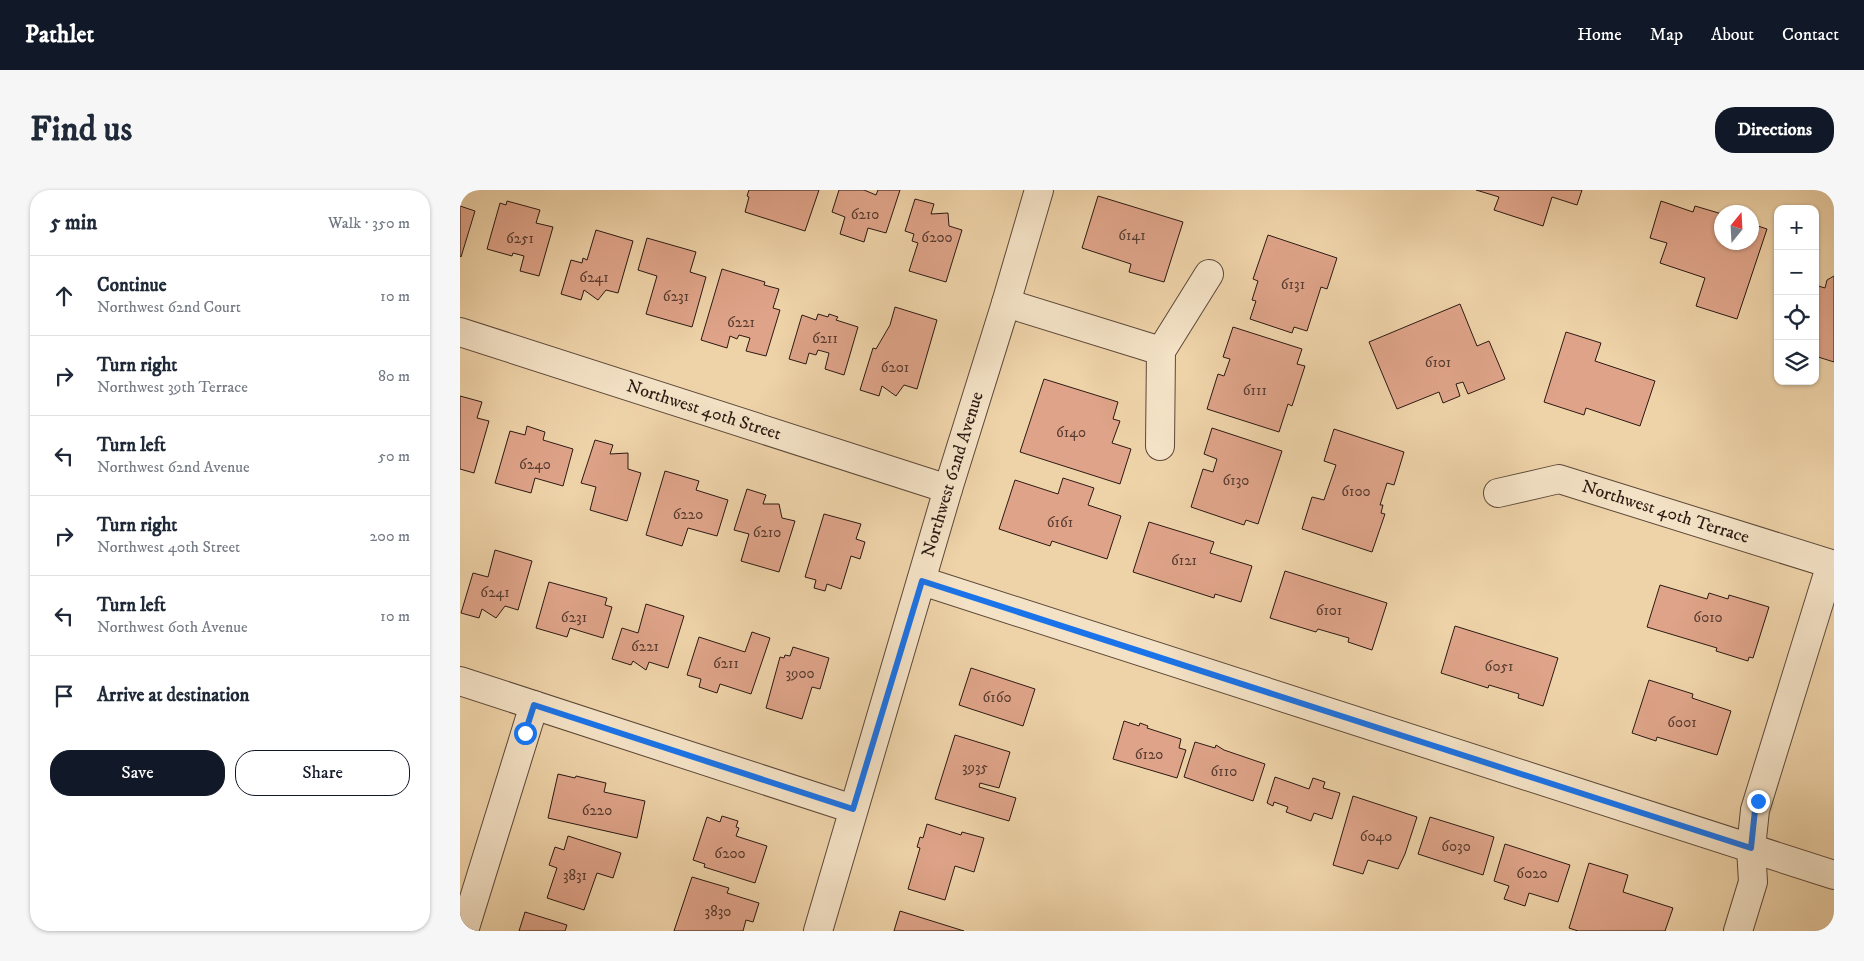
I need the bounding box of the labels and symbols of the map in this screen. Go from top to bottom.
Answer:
house number: 6210 [851,205,879,224]
north arrow [1714,205,1759,250]
house number: 6141 [1118,226,1146,245]
house number: 6200 [921,228,953,247]
house number: 6251 [506,229,534,248]
house number: 6241 [579,268,609,287]
house number: 6131 [1281,275,1305,294]
house number: 6231 [663,287,689,306]
house number: 6221 [727,313,755,332]
house number: 6211 [812,329,838,348]
house number: 6101 [1425,353,1451,372]
house number: 6201 [881,358,909,377]
street label: Northwest 40th Street [624,375,784,446]
house number: 6111 [1243,381,1267,400]
street label: Northwest 62nd Avenue [918,389,989,560]
house number: 6140 [1056,423,1086,442]
house number: 6240 [519,455,551,474]
house number: 6130 [1223,471,1249,490]
street label: Northwest 40th Terrace [1579,476,1752,549]
house number: 6100 [1341,482,1371,501]
house number: 6220 [673,505,703,524]
house number: 6161 [1047,513,1073,532]
house number: 6210 [753,523,781,542]
house number: 6121 [1171,551,1197,570]
house number: 6241 [480,583,510,602]
house number: 6101 [1316,601,1342,620]
house number: 6231 [561,608,587,627]
house number: 6010 [1693,608,1723,627]
house number: 6221 [631,637,659,656]
house number: 6211 [713,654,739,673]
house number: 6051 [1485,657,1513,676]
house number: 3900 [785,664,815,683]
house number: 6160 [982,688,1012,707]
house number: 6001 [1667,713,1697,732]
route start [514,722,537,745]
house number: 6120 [1135,745,1163,764]
house number: 3935 [962,758,989,777]
house number: 6110 [1211,762,1237,781]
route end [1747,790,1770,813]
house number: 6220 [582,801,612,820]
house number: 6040 [1360,827,1392,846]
house number: 6030 [1441,837,1471,856]
house number: 6200 [714,844,746,863]
house number: 6020 [1516,864,1548,883]
house number: 3831 [563,866,587,885]
house number: 3830 [705,902,731,921]

